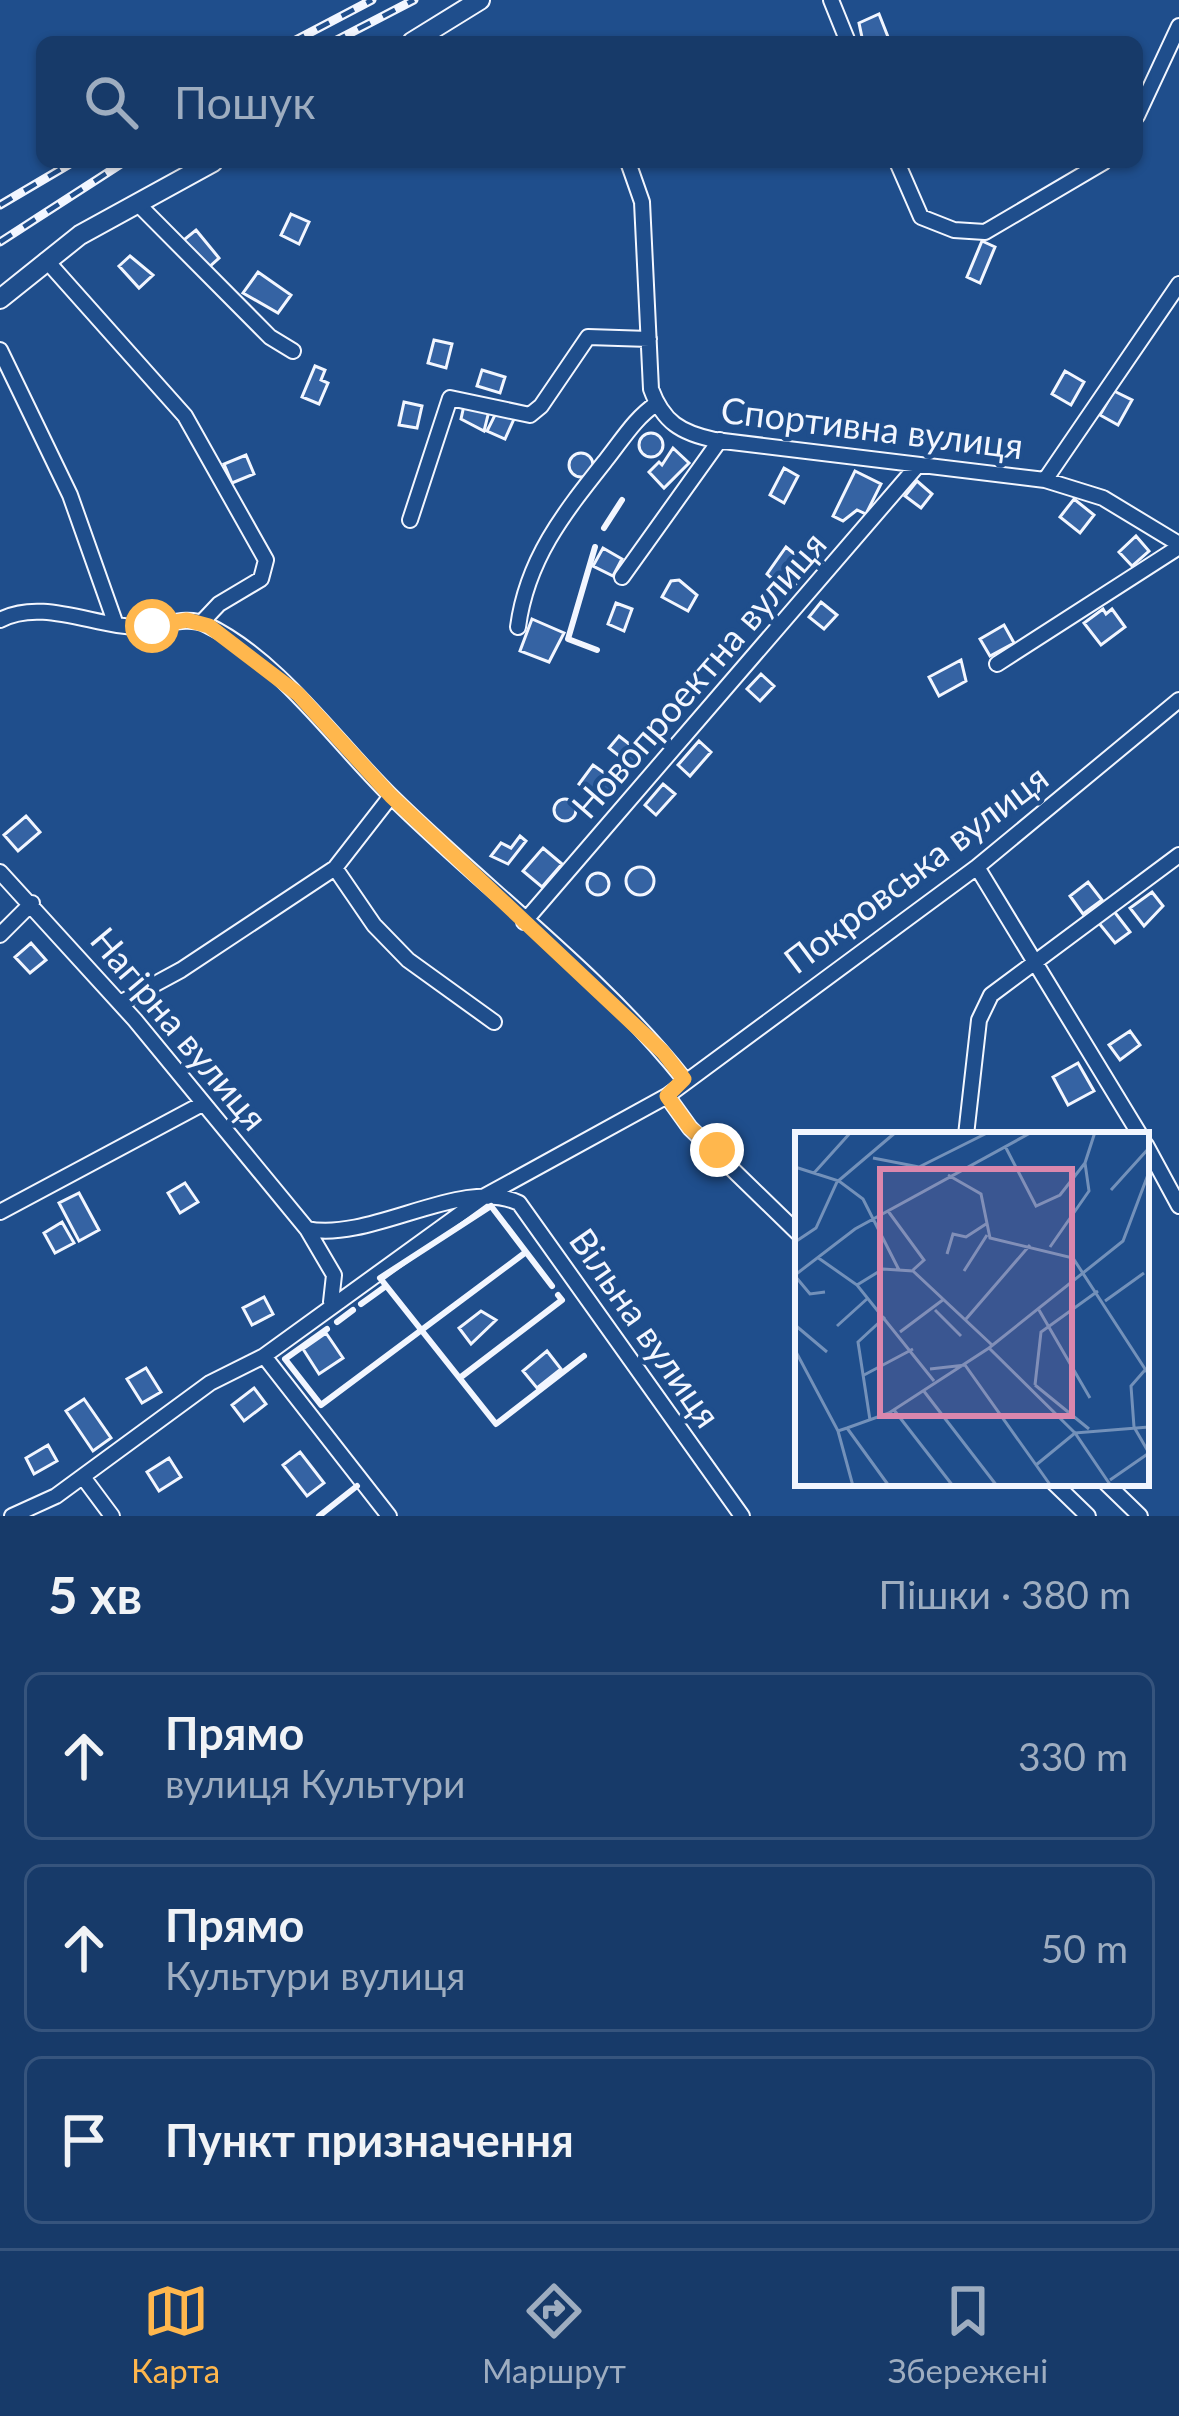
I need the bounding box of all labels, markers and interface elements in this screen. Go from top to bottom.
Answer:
search box [36,36,1143,168]
icon: search [78,69,144,135]
text: Пошук [174,75,315,129]
street label: Спортивна вулиця [719,387,1026,467]
street label: Новопроектна вулиця [562,522,835,827]
route start [125,599,179,653]
street label: Покровська вулиця [775,755,1056,982]
street label: Нагірна вулиця [82,918,277,1139]
route end [690,1123,744,1177]
inset map [795,1132,1149,1486]
street label: Вільна вулиця [561,1219,731,1435]
text: 5 хв [48,1564,142,1625]
text: Пішки · 380 m [879,1571,1131,1617]
text: Прямо [165,1706,304,1760]
icon: ahead [51,1723,117,1789]
text: 330 m [1018,1733,1128,1779]
text: вулиця Культури [165,1760,466,1806]
text: Прямо [165,1898,304,1952]
icon: ahead [51,1915,117,1981]
text: 50 m [1041,1925,1128,1971]
text: Культури вулиця [165,1952,466,1998]
icon: arrive [51,2107,117,2173]
text: Пункт призначення [165,2113,574,2167]
tab: Карта [131,2278,220,2390]
tab: Маршрут [482,2278,626,2390]
tab: Збережені [888,2278,1048,2390]

